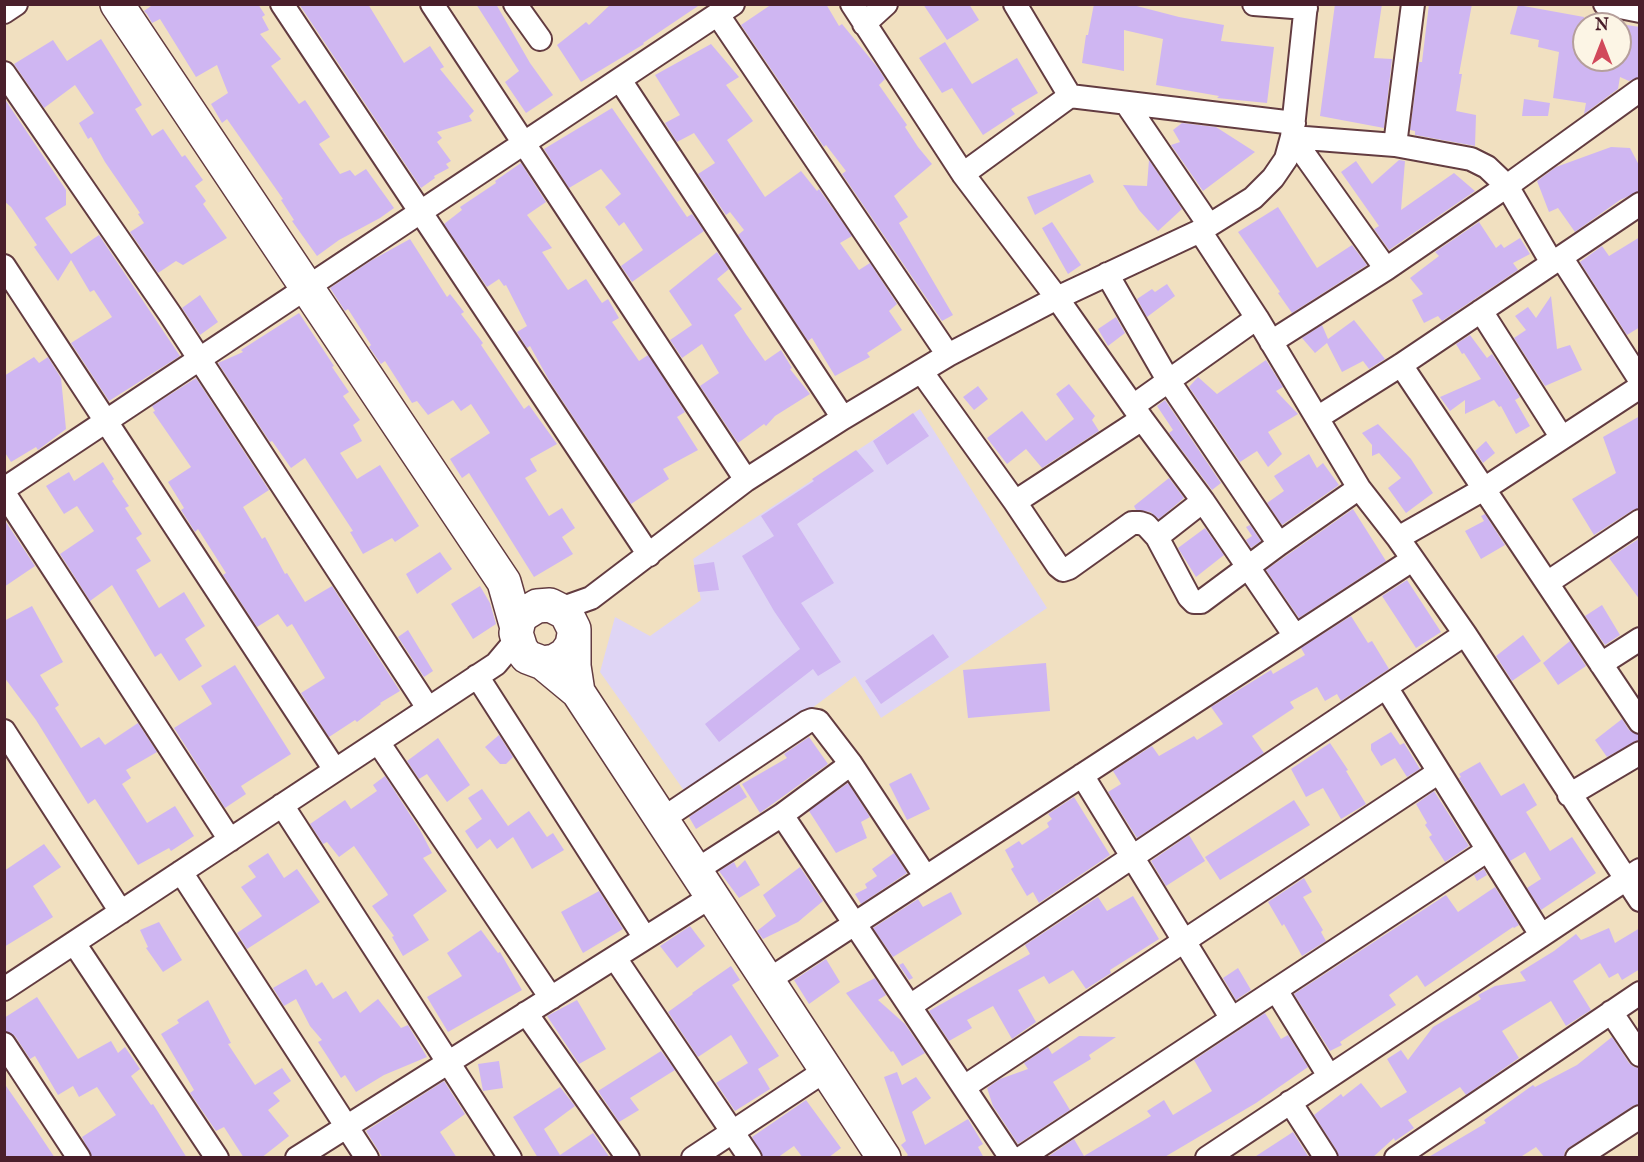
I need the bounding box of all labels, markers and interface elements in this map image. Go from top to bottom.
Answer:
north arrow [1572,12,1632,72]
text: N [1595,16,1609,36]

